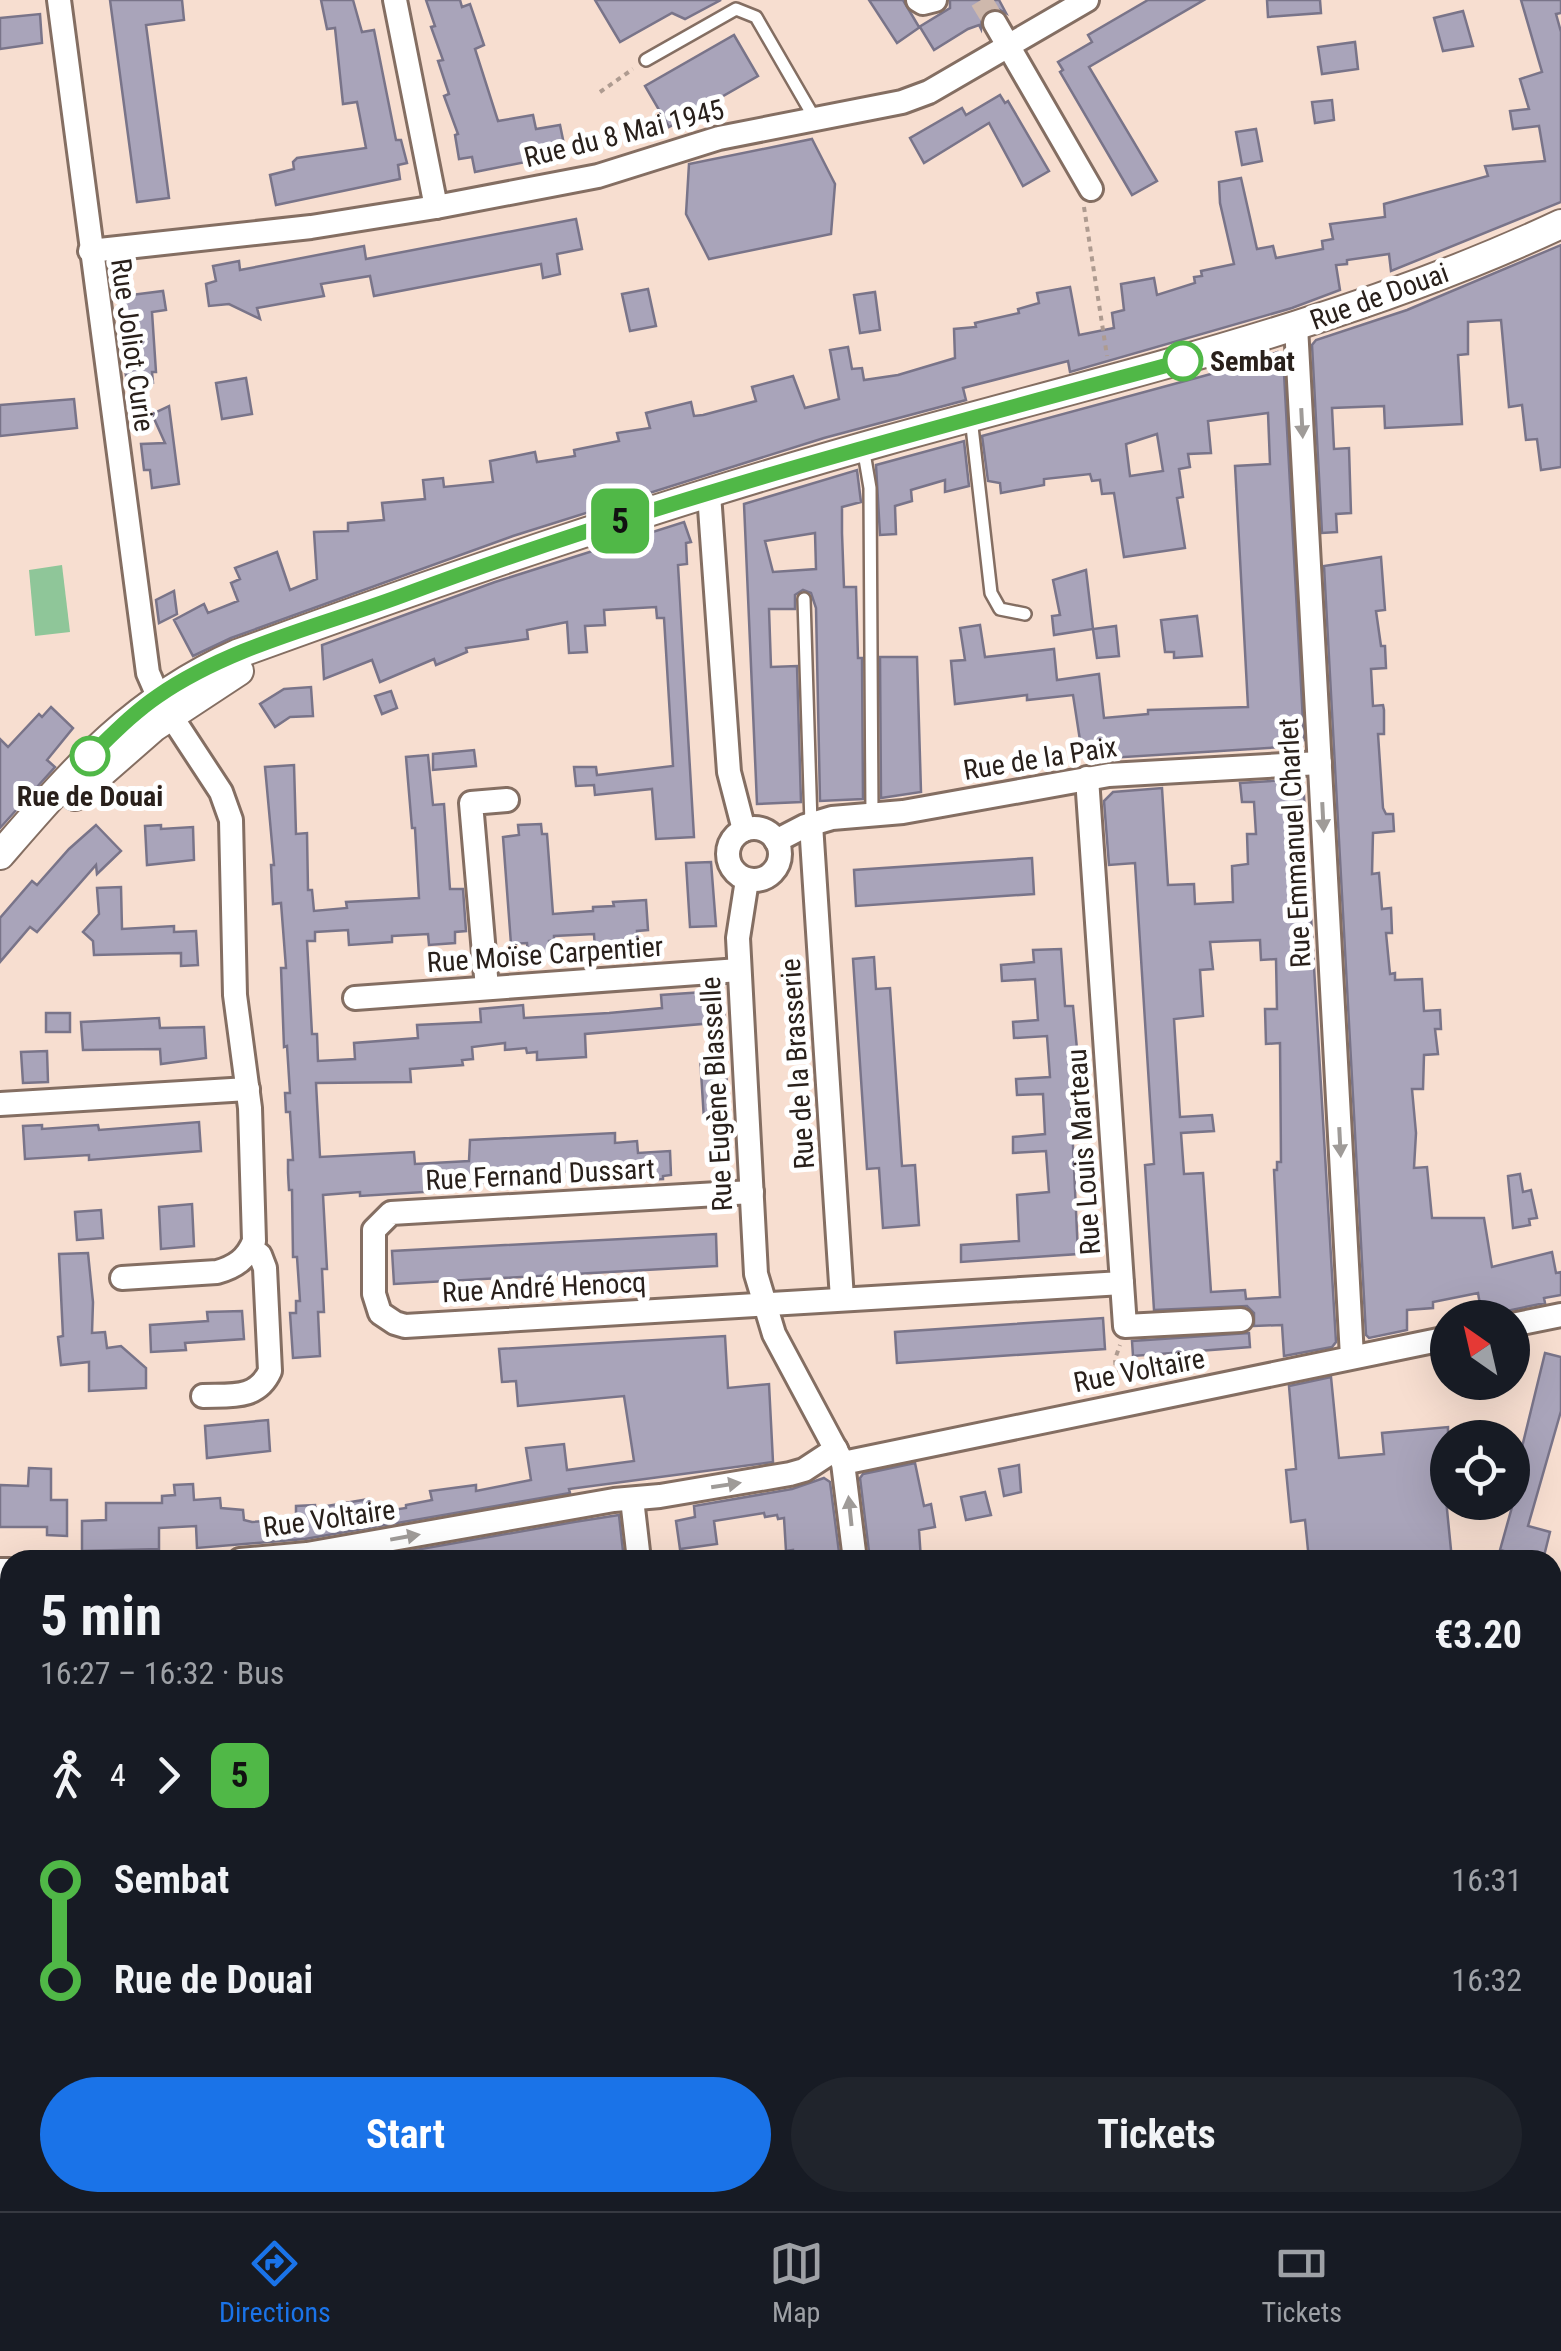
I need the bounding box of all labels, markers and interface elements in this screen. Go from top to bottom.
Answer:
street label: Rue du 8 Mai 1945 [521,93,727,174]
street label: Rue Joliot Curie [104,256,161,434]
street label: Rue de Douai [1305,256,1453,337]
marker: Sembat [1164,342,1202,380]
place label: Sembat [1210,345,1295,378]
one-way arrow [1294,407,1310,439]
line badge: 5 [588,488,652,554]
text: 5 [611,501,629,542]
street label: Rue Emmanuel Charlet [1271,717,1318,969]
street label: Rue de la Paix [961,730,1119,787]
marker: Rue de Douai [71,737,109,775]
place label: Rue de Douai [17,780,163,813]
one-way arrow [1315,802,1331,834]
street label: Rue Moïse Carpentier [426,930,664,979]
street label: Rue de la Brasserie [774,958,821,1170]
street label: Rue Eugène Blasselle [694,976,739,1212]
street label: Rue Louis Marteau [1060,1048,1107,1256]
one-way arrow [1332,1126,1348,1158]
street label: Rue Fernand Dussart [425,1152,656,1197]
street label: Rue André Henocq [441,1266,647,1309]
north arrow [1430,1300,1530,1400]
map controls [1430,1300,1530,1520]
street label: Rue Voltaire [1071,1342,1208,1399]
button: locate [1430,1420,1530,1520]
one-way arrow [711,1477,742,1492]
street label: Rue Voltaire [261,1493,397,1544]
one-way arrow [842,1495,858,1526]
one-way arrow [390,1529,422,1544]
text: 5 min [40,1584,162,1648]
text: €3.20 [1434,1613,1522,1657]
text: 16:27 – 16:32 · Bus [40,1654,284,1692]
icon: walk [40,1748,95,1803]
icon: forward [141,1748,196,1803]
text: 5 [231,1755,249,1796]
text: 4 [110,1756,126,1794]
text: Sembat [114,1858,229,1902]
text: 16:31 [1451,1861,1522,1899]
text: Rue de Douai [114,1958,313,2002]
text: 16:32 [1451,1961,1522,1999]
button: Start [40,2077,771,2192]
button: Tickets [791,2077,1522,2192]
tab: Directions [219,2236,331,2329]
tab: Map [769,2236,824,2329]
tab: Tickets [1262,2236,1342,2329]

